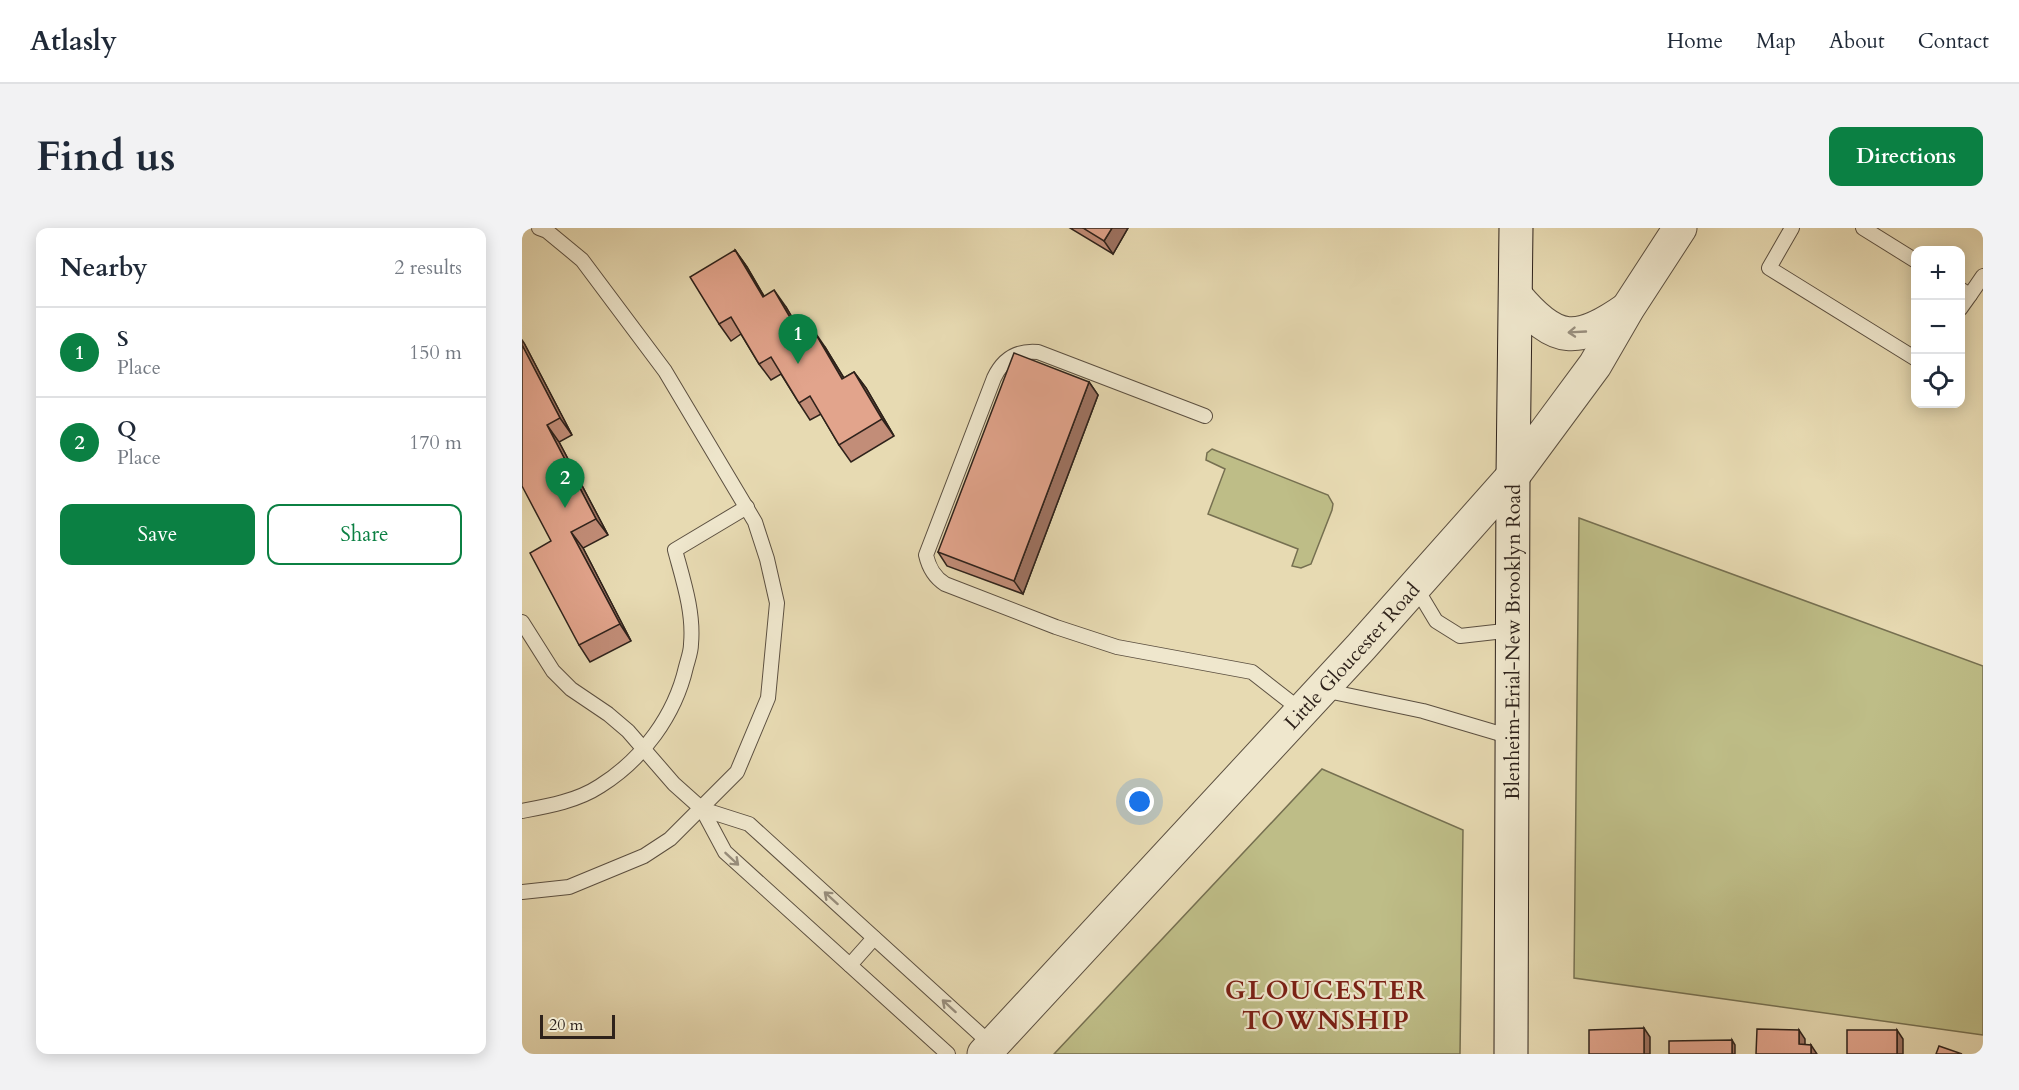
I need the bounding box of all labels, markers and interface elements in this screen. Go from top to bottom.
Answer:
text: Atlasly [30,22,117,60]
text: Home [1667,27,1723,56]
text: Map [1756,27,1796,56]
text: About [1829,27,1885,56]
text: Contact [1918,27,1989,56]
button: Directions [1829,127,1983,186]
text: Find us [36,128,176,185]
map controls [1911,246,1965,408]
button: + [1911,246,1965,300]
text: Nearby [60,250,148,285]
text: 2 results [394,254,462,281]
button: − [1911,300,1965,354]
pin: 1 [778,314,818,364]
text: S [117,324,129,354]
one-way arrow [1567,327,1587,338]
text: 1 [74,339,85,366]
text: 150 m [409,339,462,366]
text: Place [117,354,161,381]
button: locate [1911,354,1965,408]
text: Q [117,414,137,444]
text: 2 [74,429,85,456]
text: 170 m [409,429,462,456]
text: Place [117,444,161,471]
pin: 2 [546,458,585,508]
street label: Blenheim-Erial-New Brooklyn Road [1498,484,1526,800]
button: Save [60,504,255,565]
button: Share [267,504,462,565]
street label: Little Gloucester Road [1278,576,1426,735]
your location [1125,787,1154,816]
one-way arrow [725,851,740,866]
one-way arrow [823,891,838,905]
district label: GLOUCESTER TOWNSHIP [1225,973,1427,1038]
one-way arrow [942,999,957,1013]
scale bar [540,1012,615,1040]
text: 20 m [549,1014,583,1036]

